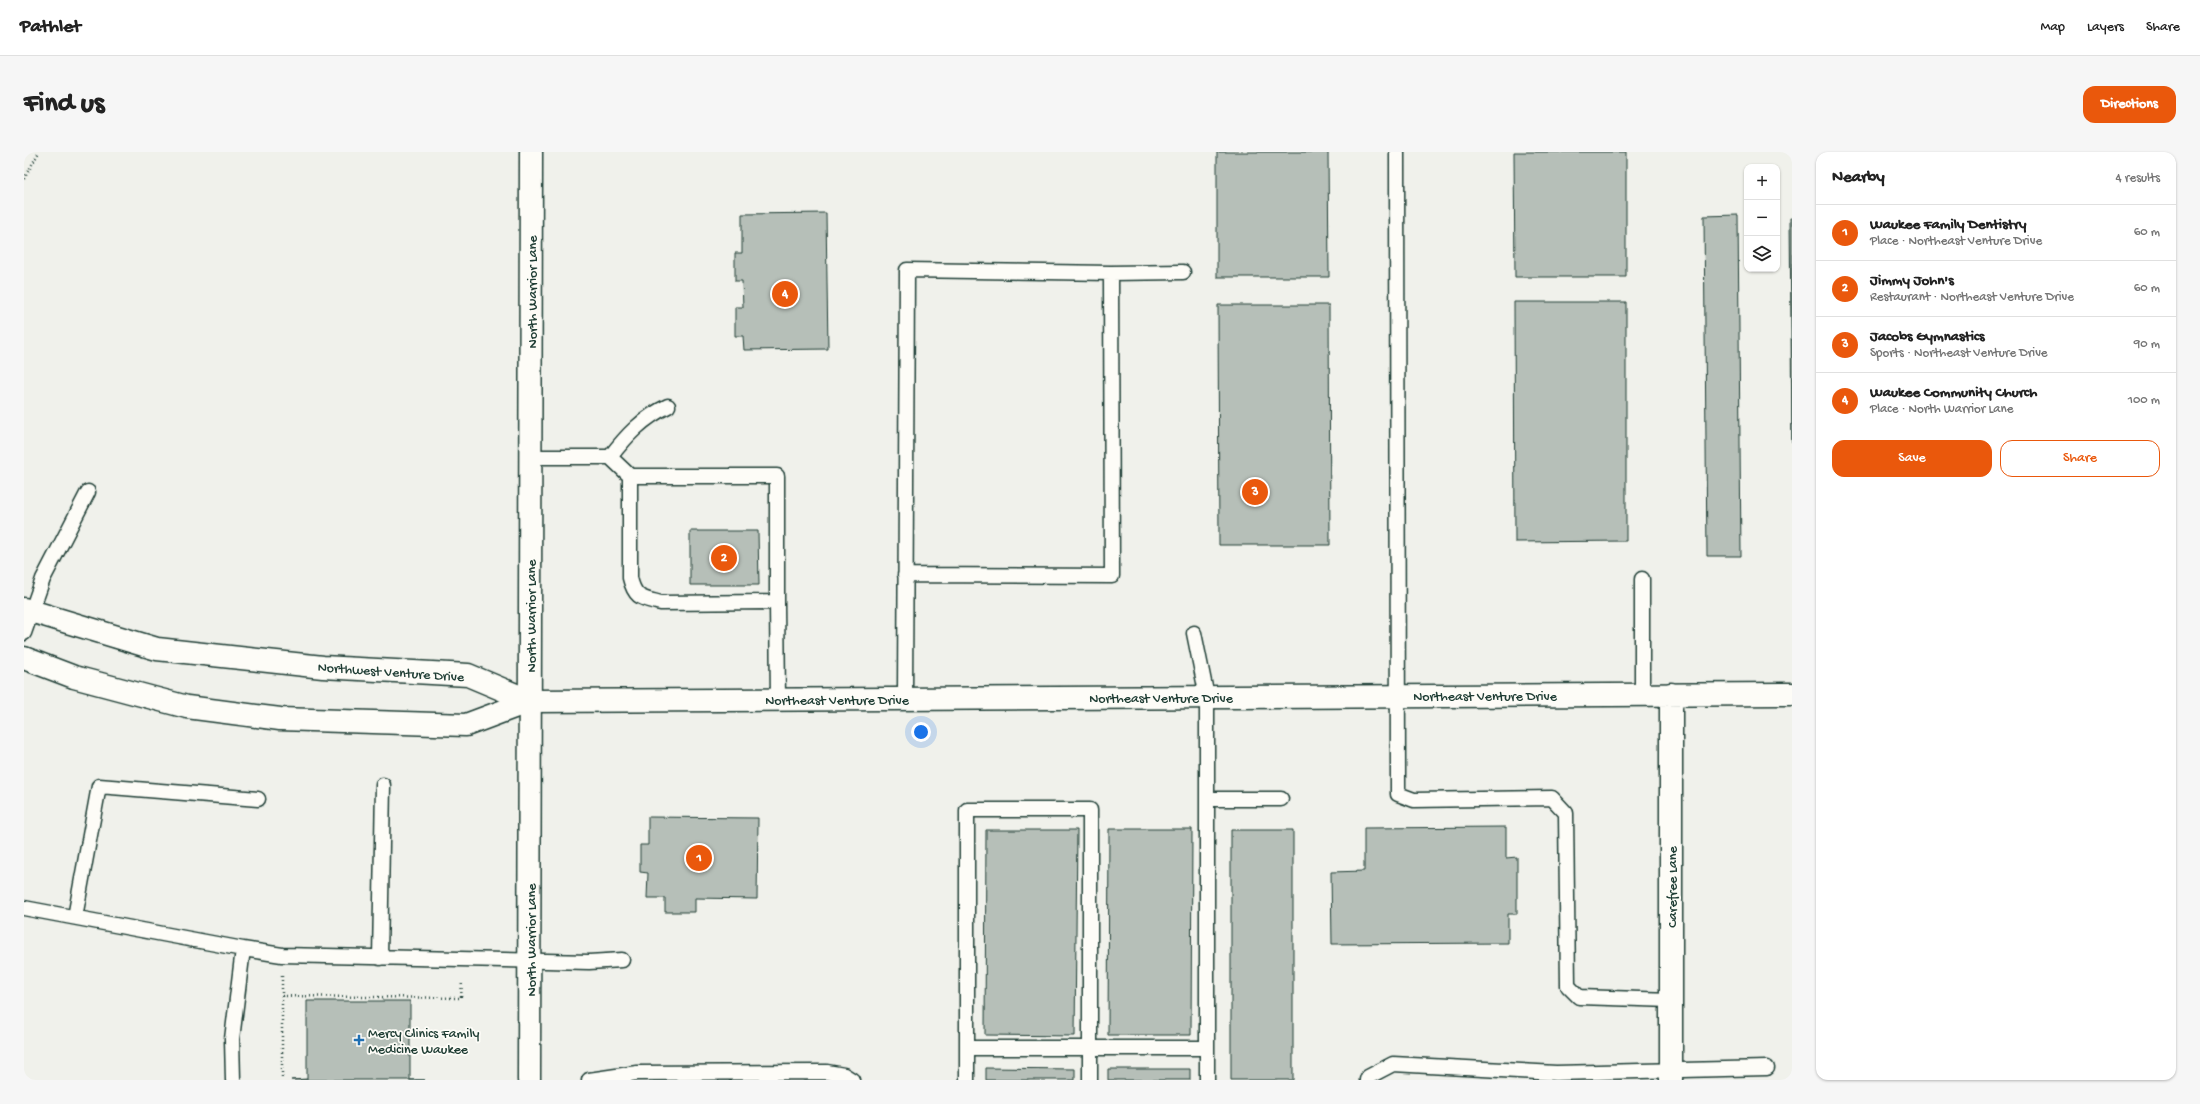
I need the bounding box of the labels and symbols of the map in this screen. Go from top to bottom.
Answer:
street label: North Warrior Lane [525,235,542,348]
pin: 4 [772,279,798,309]
pin: 3 [1242,477,1268,507]
pin: 2 [711,543,737,573]
street label: North Warrior Lane [524,559,541,672]
street label: Northwest Venture Drive [317,660,465,687]
street label: Northeast Venture Drive [1413,689,1558,706]
street label: Northeast Venture Drive [1089,691,1234,708]
street label: Northeast Venture Drive [765,693,910,710]
your location [911,722,931,742]
pin: 1 [686,843,712,873]
street label: Carefree Lane [1665,846,1682,928]
street label: North Warrior Lane [524,883,541,996]
place label: Mercy Clinics Family Medicine Waukee [368,1026,479,1059]
marker: Mercy Clinics Family Medicine Waukee [353,1034,365,1046]

